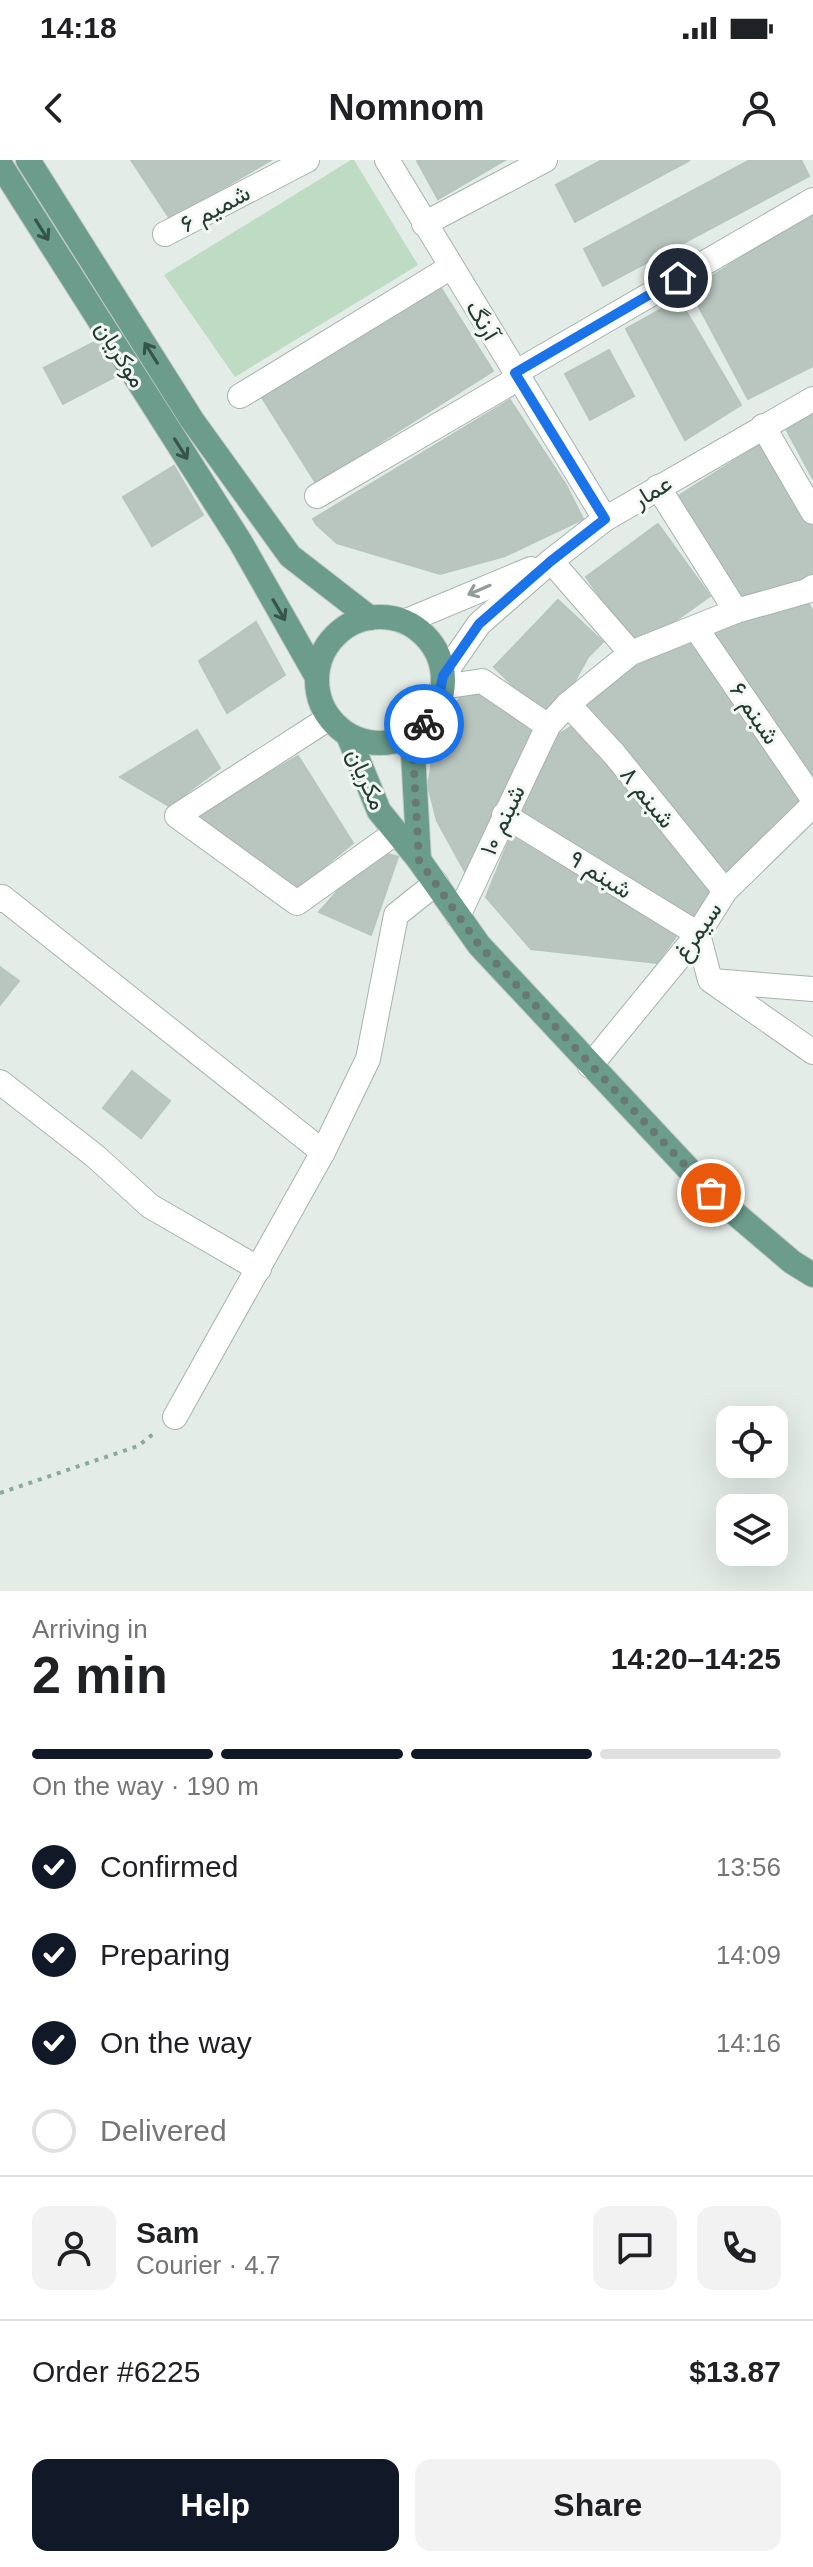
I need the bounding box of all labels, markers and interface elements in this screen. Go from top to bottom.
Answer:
text: 14:18 [40,11,117,44]
icon: back [32,86,76,130]
icon: person [737,86,781,130]
text: Nomnom [329,87,485,128]
street label: شمیم ۶ [176,178,256,240]
one-way arrow [34,218,50,241]
pin [644,244,712,312]
icon: home [656,256,700,300]
street label: آرنگ [459,295,507,348]
street label: موکریان [88,316,152,393]
one-way arrow [142,342,158,365]
one-way arrow [174,437,190,460]
street label: عمار [627,469,677,515]
one-way arrow [468,584,492,599]
one-way arrow [271,598,287,621]
street label: شبنم ۶ [722,677,785,751]
courier [384,684,464,764]
icon: bike [402,702,446,746]
street label: مکریان [340,744,392,815]
street label: شبنم ۸ [613,761,681,835]
street label: شبنم ۱۰ [474,781,533,861]
street label: شبنم ۹ [563,844,637,906]
street label: سیمرغ [667,896,729,967]
pin [677,1159,745,1227]
icon: bag [689,1171,733,1215]
map controls [716,1406,788,1566]
button: locate [716,1406,788,1478]
button: layers [716,1494,788,1566]
text: Arriving in [32,1614,148,1644]
text: 14:20–14:25 [611,1642,781,1675]
text: 2 min [32,1646,168,1704]
text: On the way · 190 m [32,1771,259,1801]
icon: check [32,1845,76,1889]
text: Confirmed [100,1850,238,1883]
text: 13:56 [716,1852,781,1882]
icon: check [32,1933,76,1977]
text: Preparing [100,1938,230,1971]
text: 14:09 [716,1940,781,1970]
icon: check [32,2021,76,2065]
text: On the way [100,2026,252,2059]
text: 14:16 [716,2028,781,2058]
text: Delivered [100,2114,227,2147]
button: person [32,2206,116,2290]
button: chat [593,2206,677,2290]
button: phone [697,2206,781,2290]
text: Sam [136,2216,199,2249]
text: Courier · 4.7 [136,2250,281,2280]
text: Order #6225 [32,2355,200,2388]
text: $13.87 [689,2355,781,2388]
button: Help [32,2459,399,2551]
button: Share [415,2459,781,2551]

